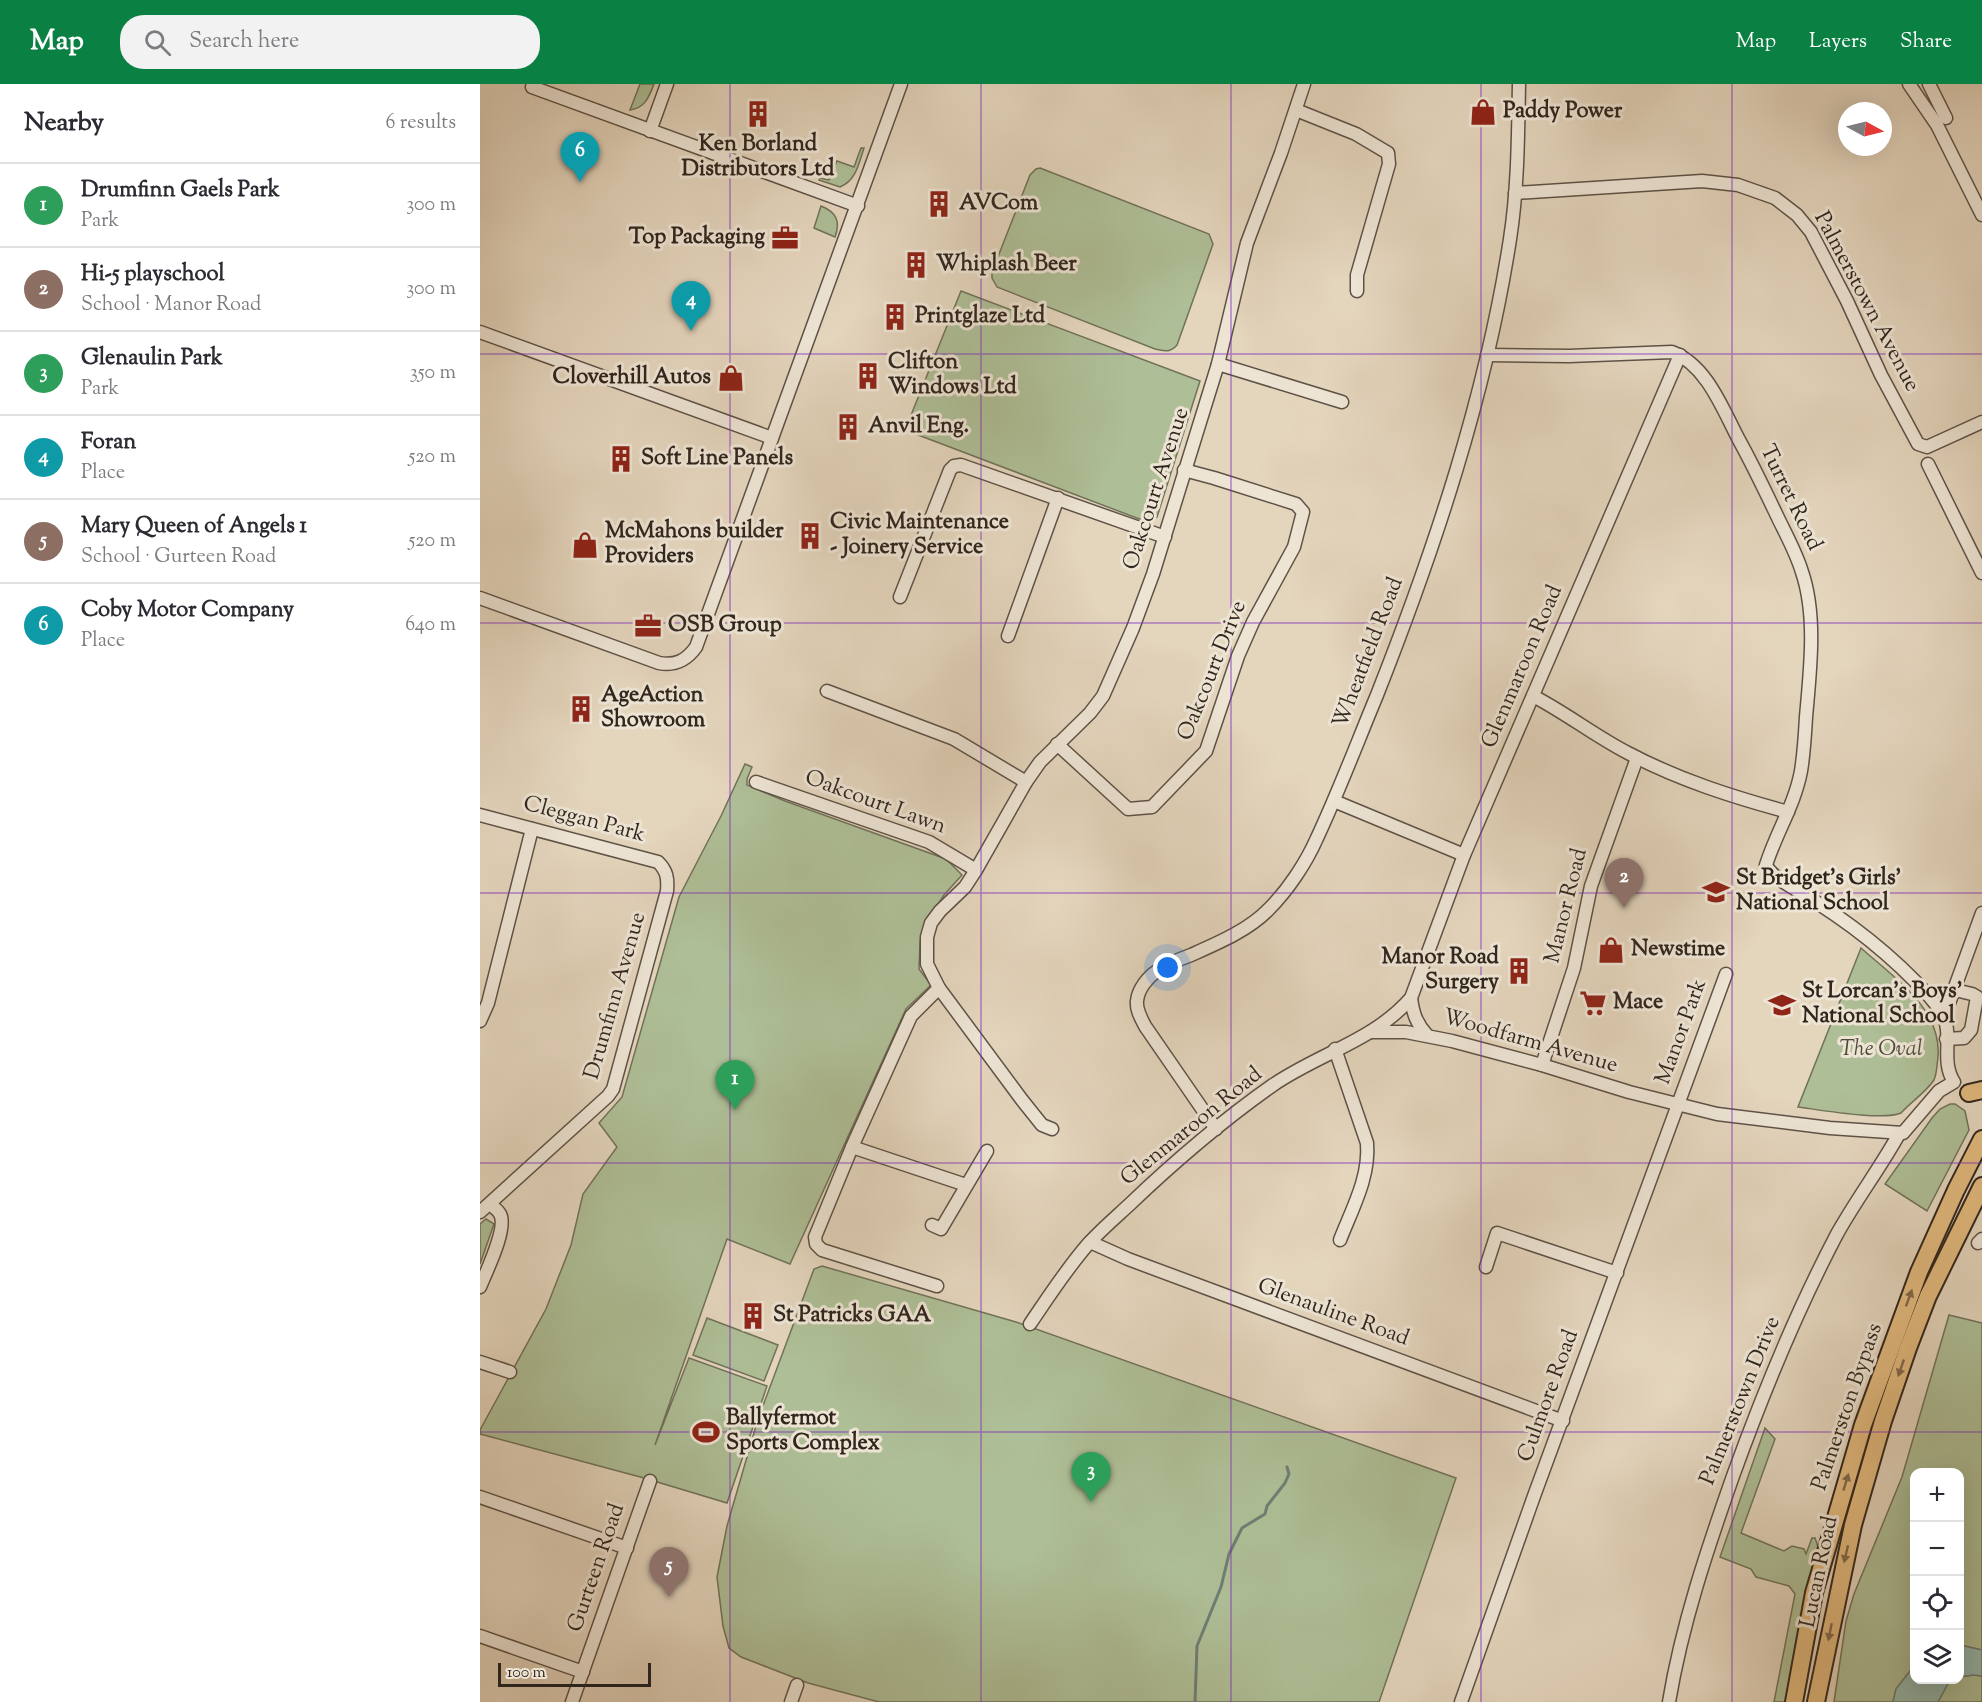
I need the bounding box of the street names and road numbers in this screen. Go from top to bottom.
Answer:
street label: Palmerstown Avenue [1805,206,1927,398]
street label: Oakcourt Avenue [1116,404,1198,574]
street label: Turret Road [1751,440,1829,556]
street label: Wheatfield Road [1326,573,1412,733]
street label: Glenmaroon Road [1474,580,1572,754]
street label: Oakcourt Drive [1170,596,1256,746]
street label: Oakcourt Lawn [800,763,950,843]
street label: Cleggan Park [519,788,649,852]
street label: Manor Road [1537,845,1597,967]
street label: Drumfinn Avenue [577,909,655,1083]
street label: Manor Park [1648,975,1716,1089]
street label: Woodfarm Avenue [1439,1002,1621,1082]
street label: Glenmaroon Road [1114,1060,1270,1194]
street label: Glenauline Road [1253,1271,1413,1355]
street label: Palmerstown Drive [1693,1312,1789,1490]
street label: Palmerston Bypass [1804,1319,1892,1495]
street label: Culmore Road [1510,1325,1588,1467]
street label: Gurteen Road [560,1499,634,1637]
street label: Lucan Road [1793,1513,1847,1631]

